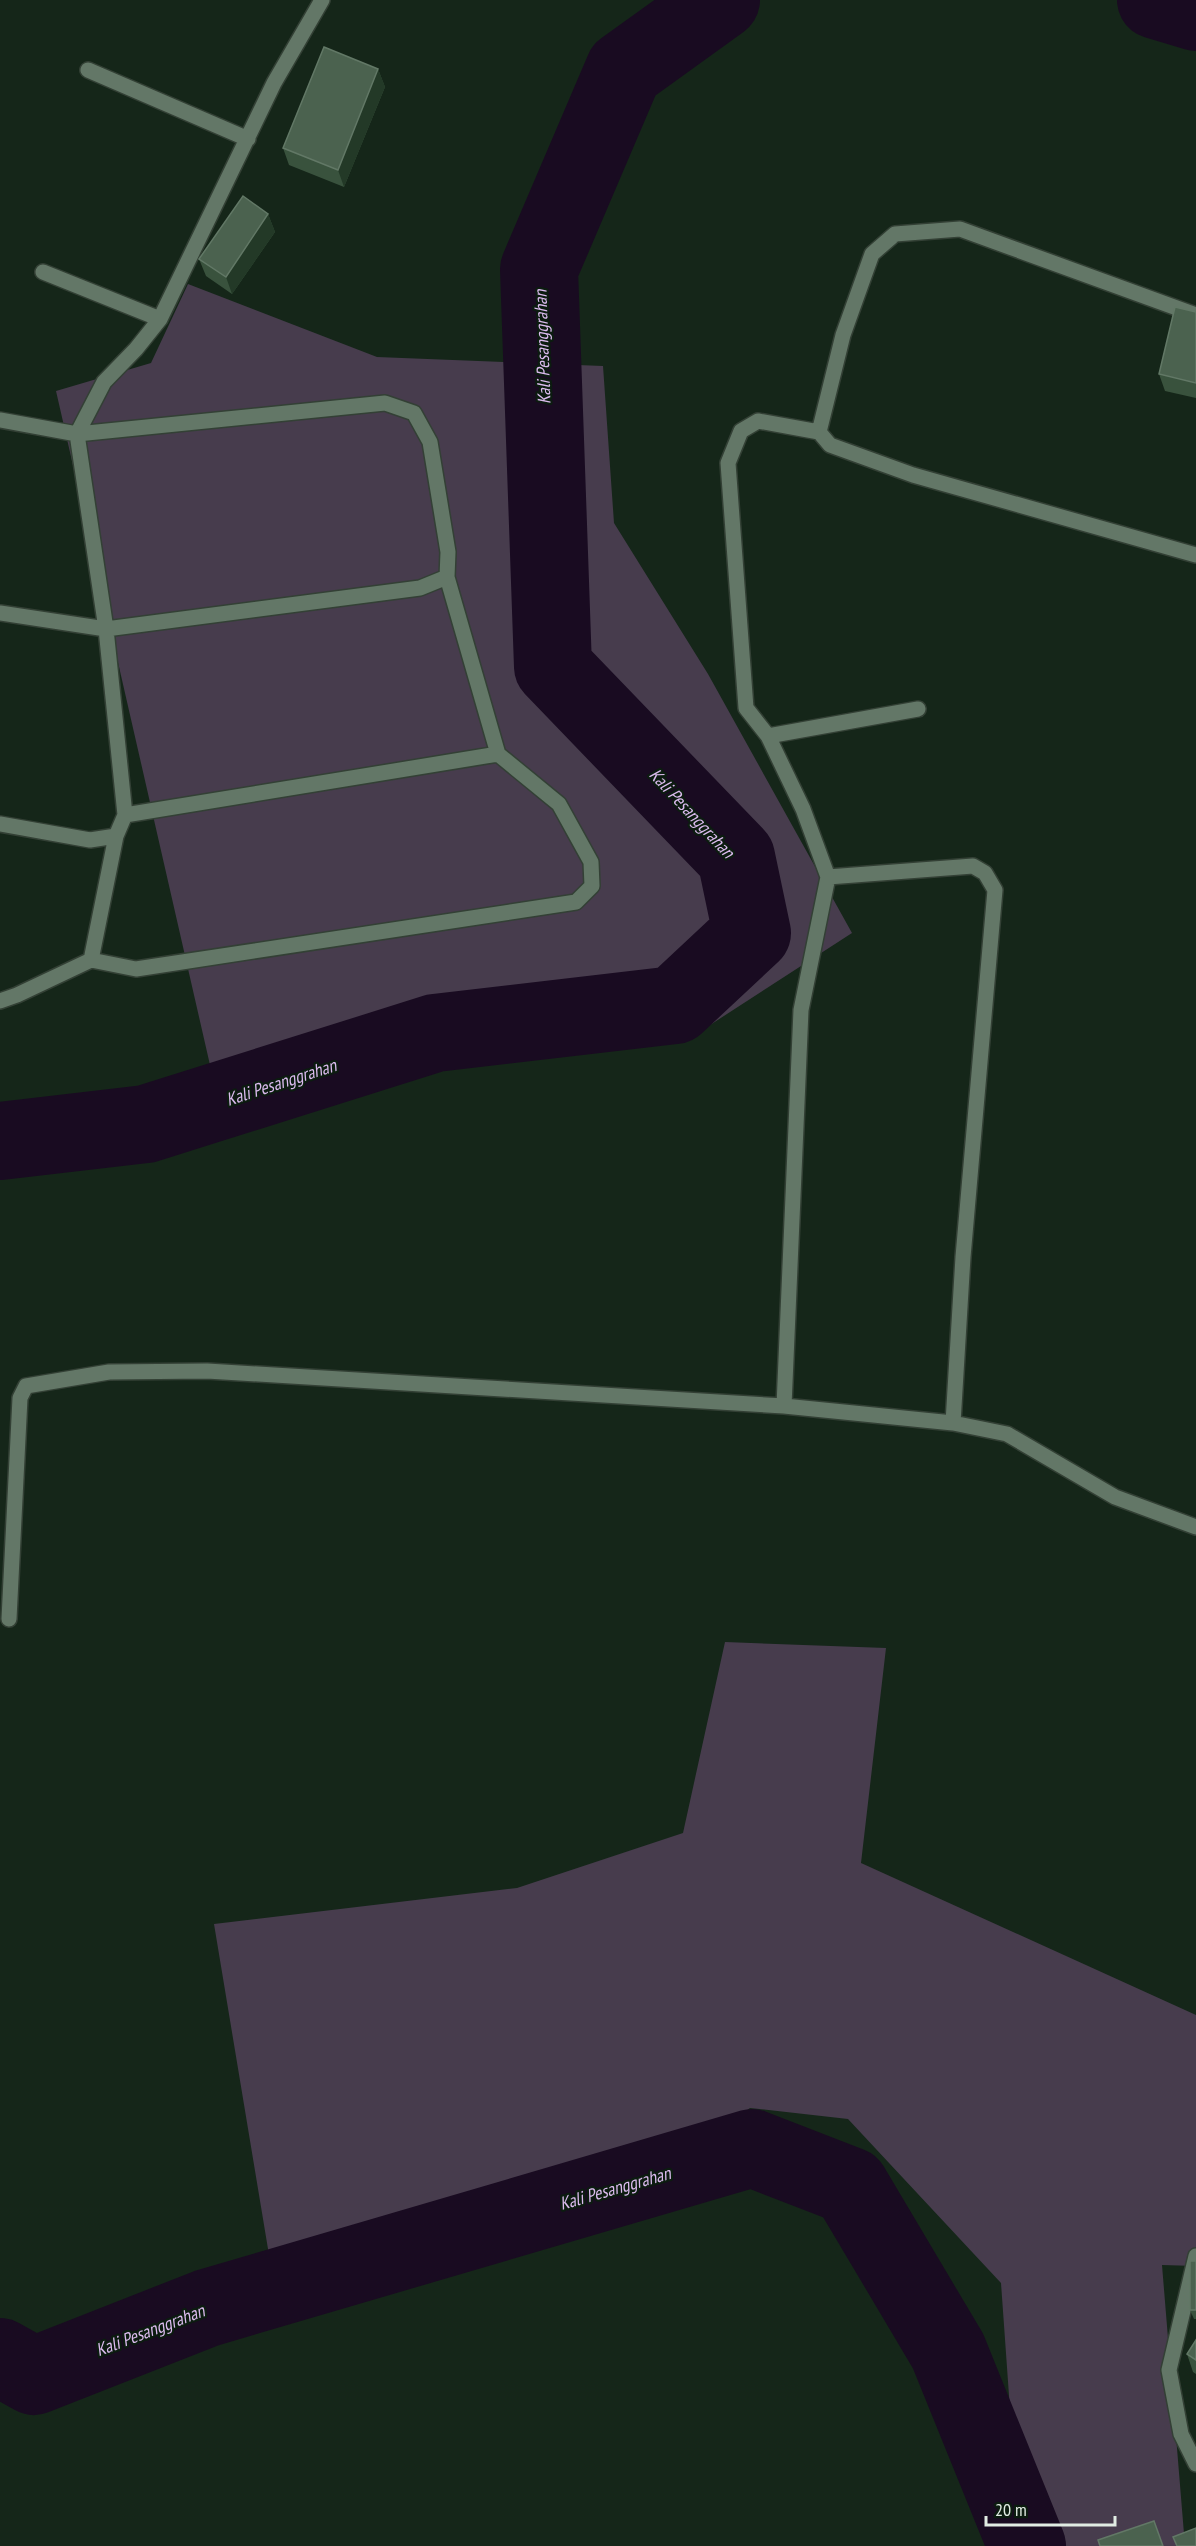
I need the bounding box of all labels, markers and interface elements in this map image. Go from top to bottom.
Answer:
water label: Kali Pesanggrahan [528,288,555,405]
water label: Kali Pesanggrahan [645,763,740,864]
water label: Kali Pesanggrahan [223,1053,340,1111]
water label: Kali Pesanggrahan [557,2161,674,2215]
water label: Kali Pesanggrahan [92,2298,209,2361]
scale bar [986,2489,1115,2527]
text: 20 m [995,2498,1027,2521]

